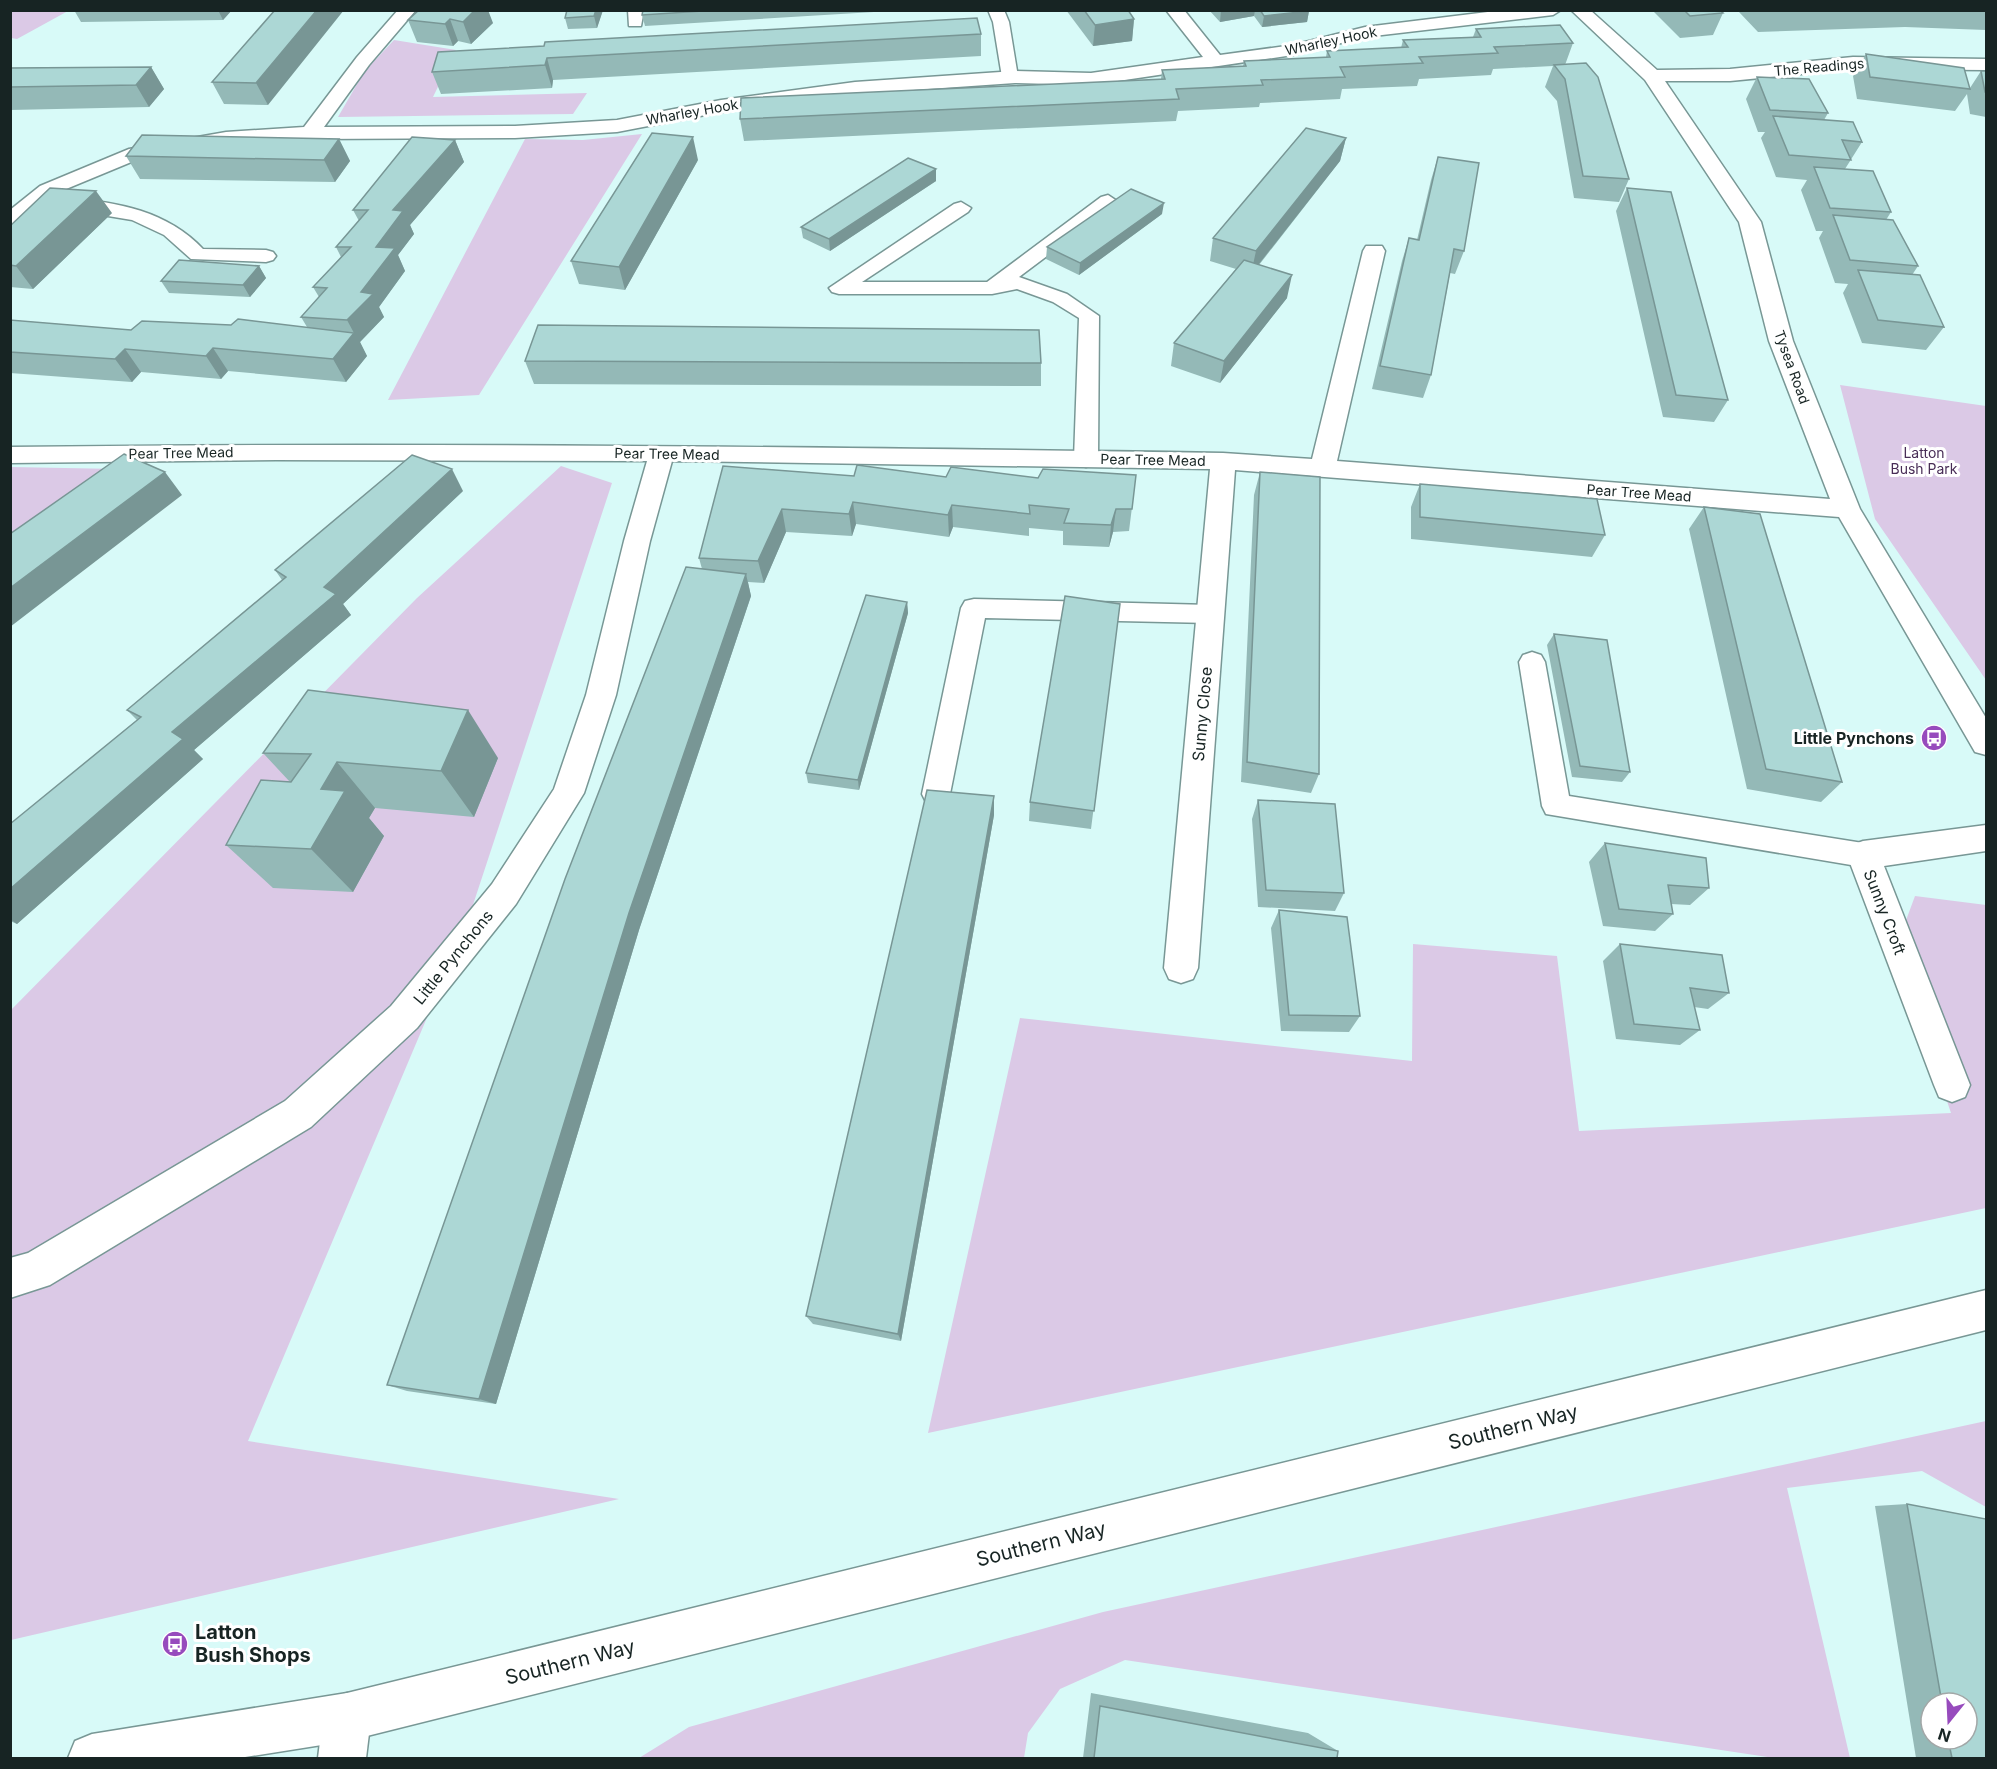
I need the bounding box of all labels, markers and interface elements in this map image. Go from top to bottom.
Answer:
street label: Wharley Hook [1283,22,1379,59]
street label: The Readings [1773,54,1865,79]
street label: Wharley Hook [644,95,740,128]
street label: Tysea Road [1771,328,1814,406]
street label: Pear Tree Mead [128,443,234,462]
street label: Pear Tree Mead [614,444,720,463]
park label: Latton Bush Park [1890,444,1958,477]
street label: Pear Tree Mead [1100,450,1206,469]
street label: Pear Tree Mead [1586,480,1692,505]
street label: Sunny Close [1188,666,1216,762]
bus stop icon: Little Pynchons [1919,723,1949,753]
place label: Little Pynchons [1794,728,1914,748]
street label: Sunny Croft [1860,867,1910,957]
street label: Little Pynchons [409,906,497,1008]
street label: Southern Way [1446,1399,1580,1455]
street label: Southern Way [974,1516,1108,1572]
place label: Latton Bush Shops [195,1620,311,1667]
bus stop icon: Latton Bush Shops [160,1629,190,1659]
street label: Southern Way [503,1634,637,1690]
north arrow [1919,1691,1979,1751]
text: N [1935,1724,1953,1747]

